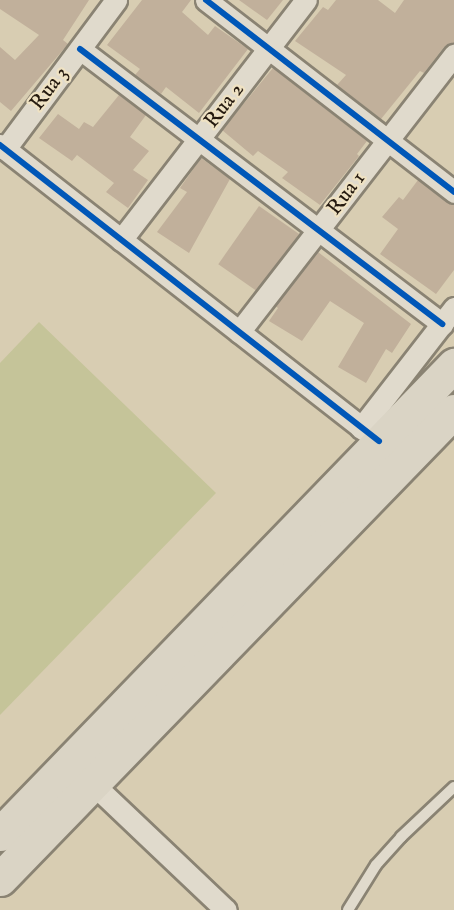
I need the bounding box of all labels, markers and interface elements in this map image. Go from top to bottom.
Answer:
street label: Rua 3 [25,62,75,116]
street label: Rua 2 [200,78,250,134]
street label: Rua 1 [322,167,372,221]

